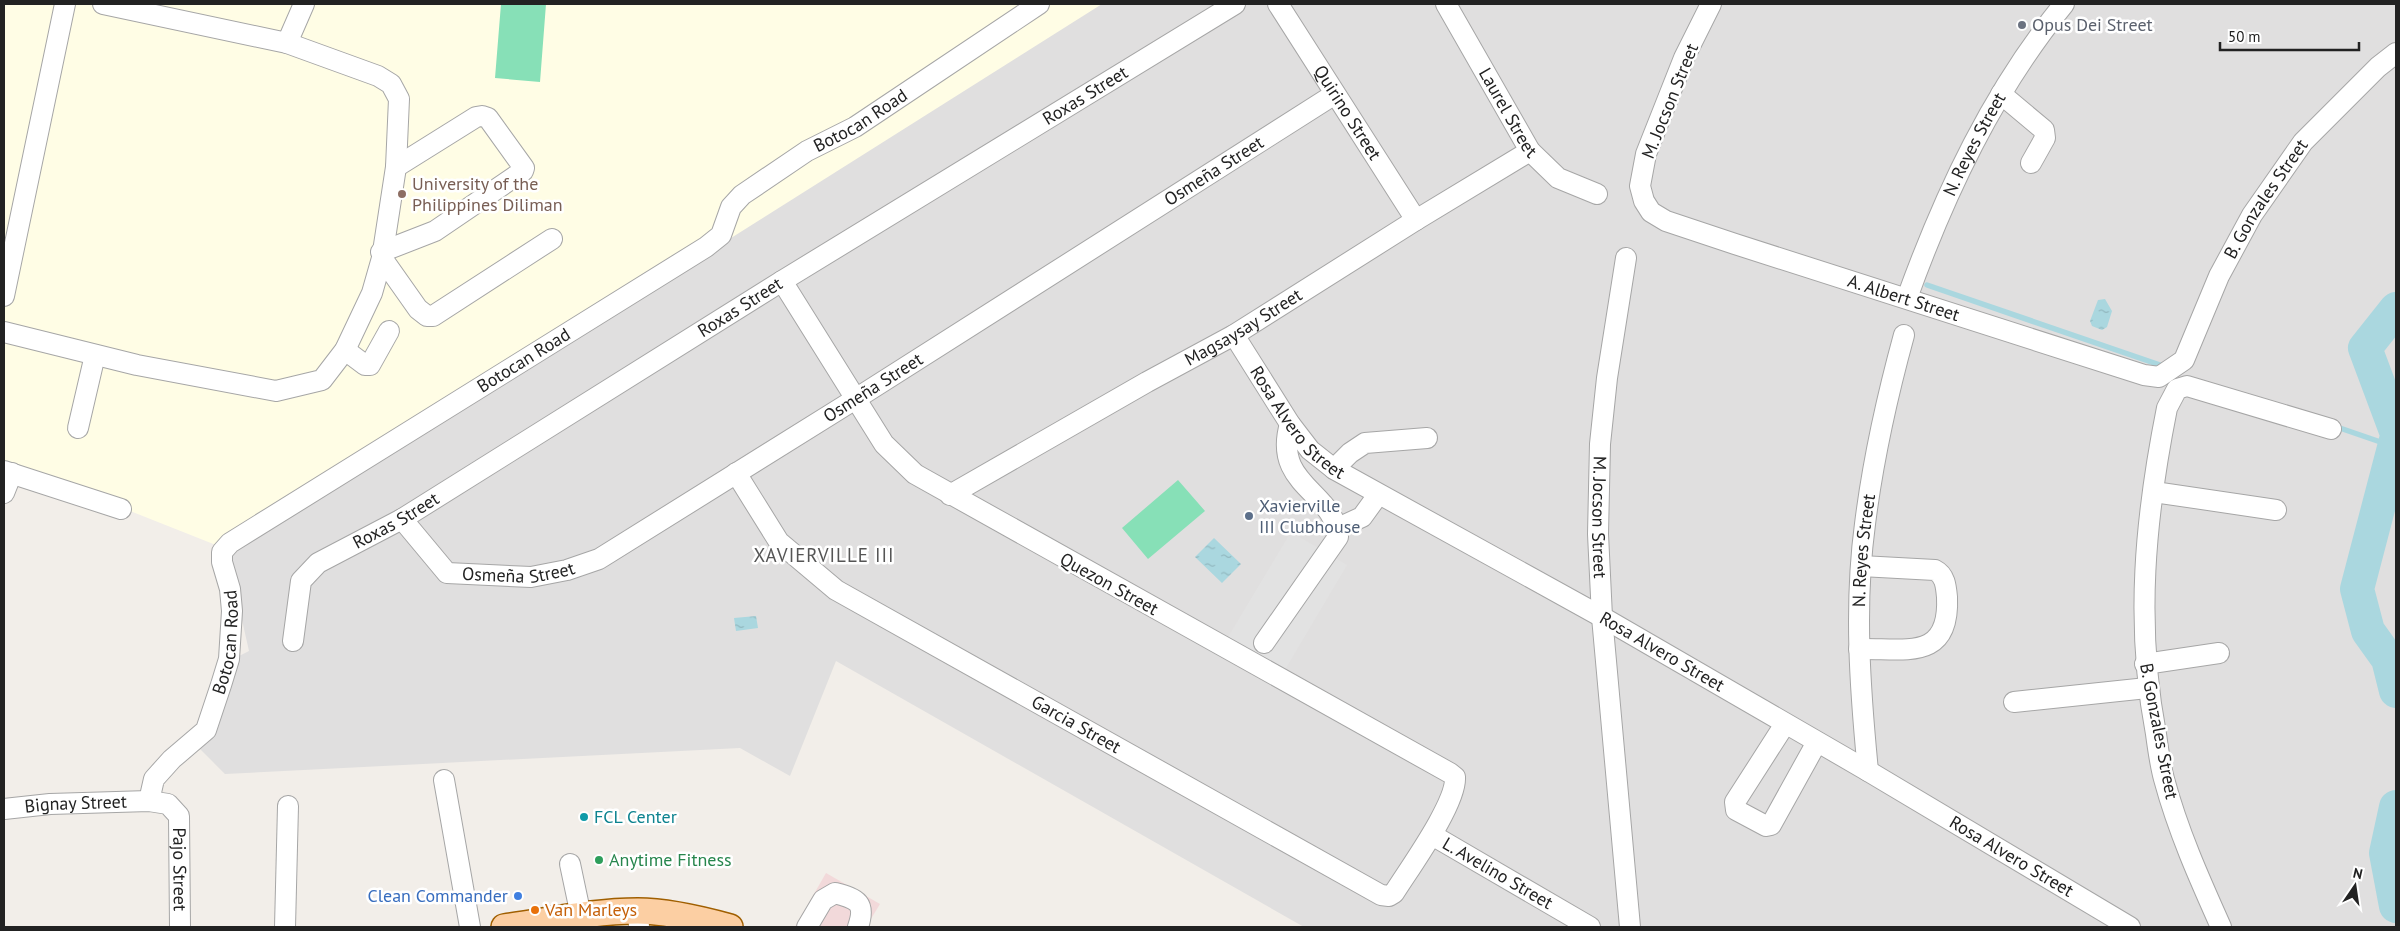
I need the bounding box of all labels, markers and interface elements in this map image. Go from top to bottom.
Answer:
place label: Opus Dei Street [2032,13,2153,36]
marker: Opus Dei Street [2016,19,2028,31]
scale bar [2220,20,2359,52]
text: 50 m [2228,27,2261,46]
street label: M. Jocson Street [1636,40,1703,162]
street label: Roxas Street [1038,60,1132,130]
street label: Quirino Street [1309,61,1387,164]
street label: Laurel Street [1474,64,1542,163]
street label: Botocan Road [809,83,912,157]
street label: N. Reyes Street [1938,88,2011,200]
street label: Osmeña Street [1160,130,1268,211]
street label: B. Gonzales Street [2218,134,2313,263]
place label: University of the Philippines Diliman [412,172,563,216]
marker: University of the Philippines Diliman [396,188,408,200]
street label: A. Albert Street [1845,269,1963,326]
street label: Roxas Street [693,272,786,342]
street label: Magsaysay Street [1180,283,1306,371]
street label: Botocan Road [472,322,574,398]
street label: Osmeña Street [819,347,927,427]
street label: Rosa Alvero Street [1245,361,1349,484]
street label: M. Jocson Street [1587,456,1612,579]
street label: Roxas Street [349,487,443,554]
street label: N. Reyes Street [1847,492,1880,607]
place label: Xavierville III Clubhouse [1259,494,1360,538]
marker: Xavierville III Clubhouse [1243,510,1255,522]
district label: XAVIERVILLE III [753,543,895,567]
street label: Quezon Street [1056,547,1162,620]
street label: Osmeña Street [462,556,578,588]
street label: Botocan Road [207,589,243,697]
street label: Rosa Alvero Street [1596,606,1729,696]
street label: B. Gonzales Street [2135,661,2184,801]
street label: Garcia Street [1028,690,1125,758]
street label: Bignay Street [23,790,127,818]
place label: FCL Center [594,805,677,828]
street label: Rosa Alvero Street [1946,810,2078,902]
marker: FCL Center [578,811,590,823]
street label: Pajo Street [168,827,192,911]
street label: L. Avelino Street [1439,832,1557,914]
place label: Anytime Fitness [609,848,732,871]
marker: Anytime Fitness [593,854,605,866]
north arrow [2330,861,2380,911]
text: N [2351,864,2364,883]
place label: Clean Commander [367,884,508,907]
marker: Clean Commander [512,890,524,902]
place label: Van Marleys [544,898,637,921]
marker: Van Marleys [529,904,541,916]

